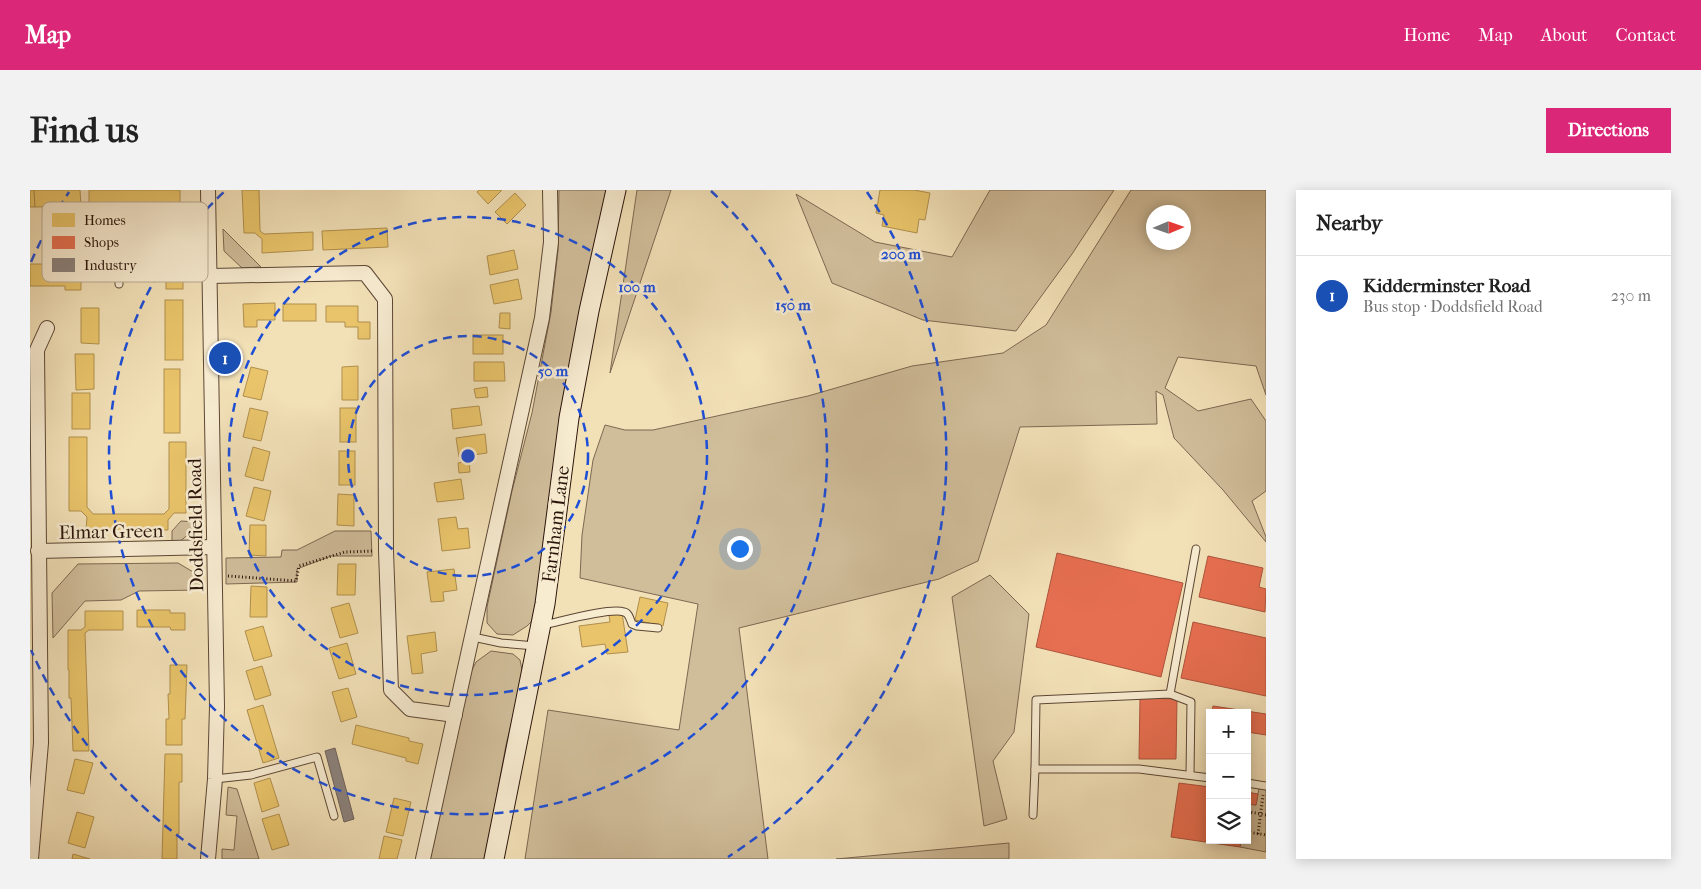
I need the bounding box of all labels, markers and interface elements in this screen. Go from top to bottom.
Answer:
text: Map [25,21,71,49]
text: Home [1403,25,1450,46]
text: Map [1478,25,1513,46]
text: About [1541,25,1587,46]
text: Contact [1615,25,1676,46]
button: Directions [1546,108,1671,153]
text: Find us [30,110,139,151]
legend [42,202,208,282]
north arrow [1146,205,1191,250]
text: Nearby [1316,211,1382,235]
text: Homes [84,212,126,229]
text: Shops [84,234,119,251]
text: 200 m [881,245,921,263]
text: Industry [84,257,137,274]
text: Kidderminster Road [1363,275,1531,297]
text: 100 m [618,278,656,296]
text: 1 [1329,286,1335,305]
text: 230 m [1611,286,1651,305]
text: 150 m [775,296,811,314]
text: Bus stop · Doddsfield Road [1363,297,1543,316]
pin: 1 [209,339,241,377]
text: 50 m [538,362,569,380]
centre of rings [459,447,477,465]
street label: Doddsfield Road [184,457,208,592]
street label: Farnham Lane [538,464,574,584]
street label: Elmar Green [58,520,164,544]
your location [727,536,753,562]
map controls [1206,709,1251,844]
button: + [1206,709,1251,754]
button: − [1206,754,1251,799]
button: layers [1206,799,1251,844]

